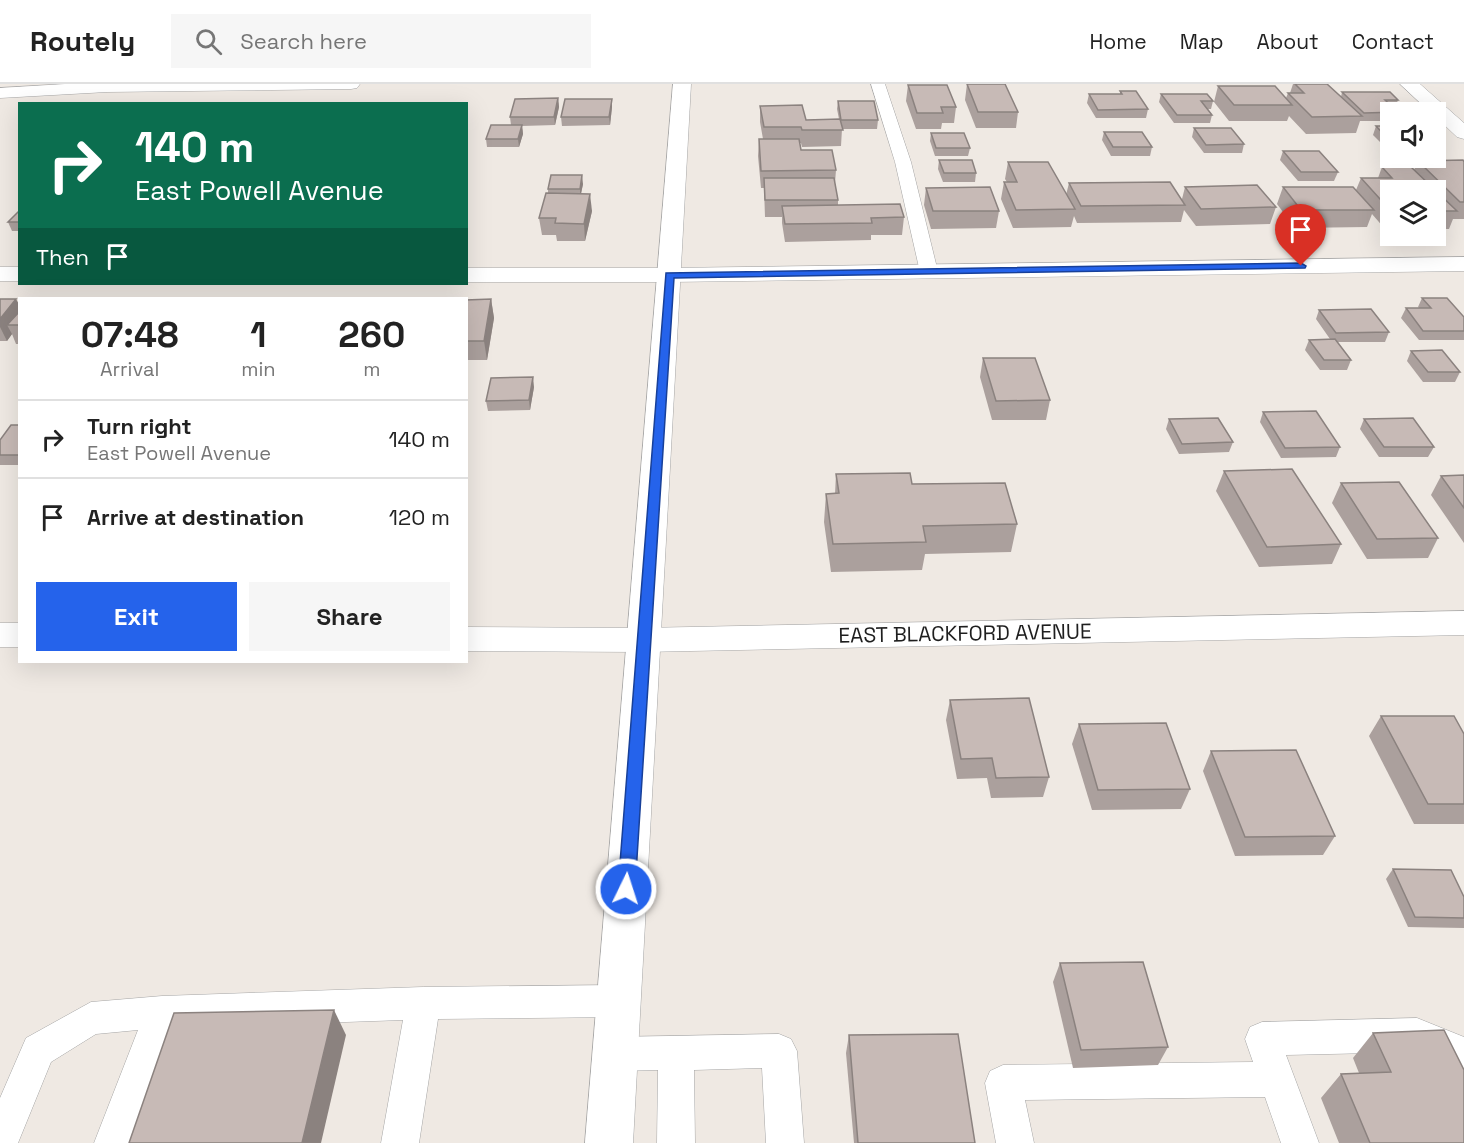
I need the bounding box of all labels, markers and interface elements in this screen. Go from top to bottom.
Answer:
search box [171,14,591,68]
text: Routely [30,23,135,59]
icon: search [192,25,225,58]
text: Search here [240,27,367,55]
text: Home [1089,28,1147,55]
text: Map [1180,28,1224,55]
text: About [1257,28,1319,55]
text: Contact [1352,28,1434,55]
map controls [1380,102,1446,246]
button: sound [1380,102,1446,168]
text: 140 m [135,121,254,174]
icon: right [36,126,114,204]
text: East Powell Avenue [135,173,384,208]
button: layers [1380,180,1446,246]
pin [1275,204,1326,266]
icon: arrive [1284,213,1317,246]
icon: arrive [101,240,134,273]
text: Then [36,243,89,271]
text: 07:48 [81,312,179,358]
text: 1 [250,312,267,358]
text: 260 [338,312,405,358]
text: Arrival [100,356,159,382]
text: min [241,356,276,382]
text: m [363,356,380,382]
text: Turn right [87,412,192,440]
icon: right [36,423,69,456]
text: 140 m [388,425,450,453]
text: East Powell Avenue [87,440,271,466]
icon: arrive [36,501,69,534]
text: Arrive at destination [87,503,304,531]
text: 120 m [389,503,450,531]
button: Exit [36,582,237,651]
button: Share [249,582,450,651]
street label: EAST BLACKFORD AVENUE [838,617,1092,649]
position arrow [594,857,658,921]

